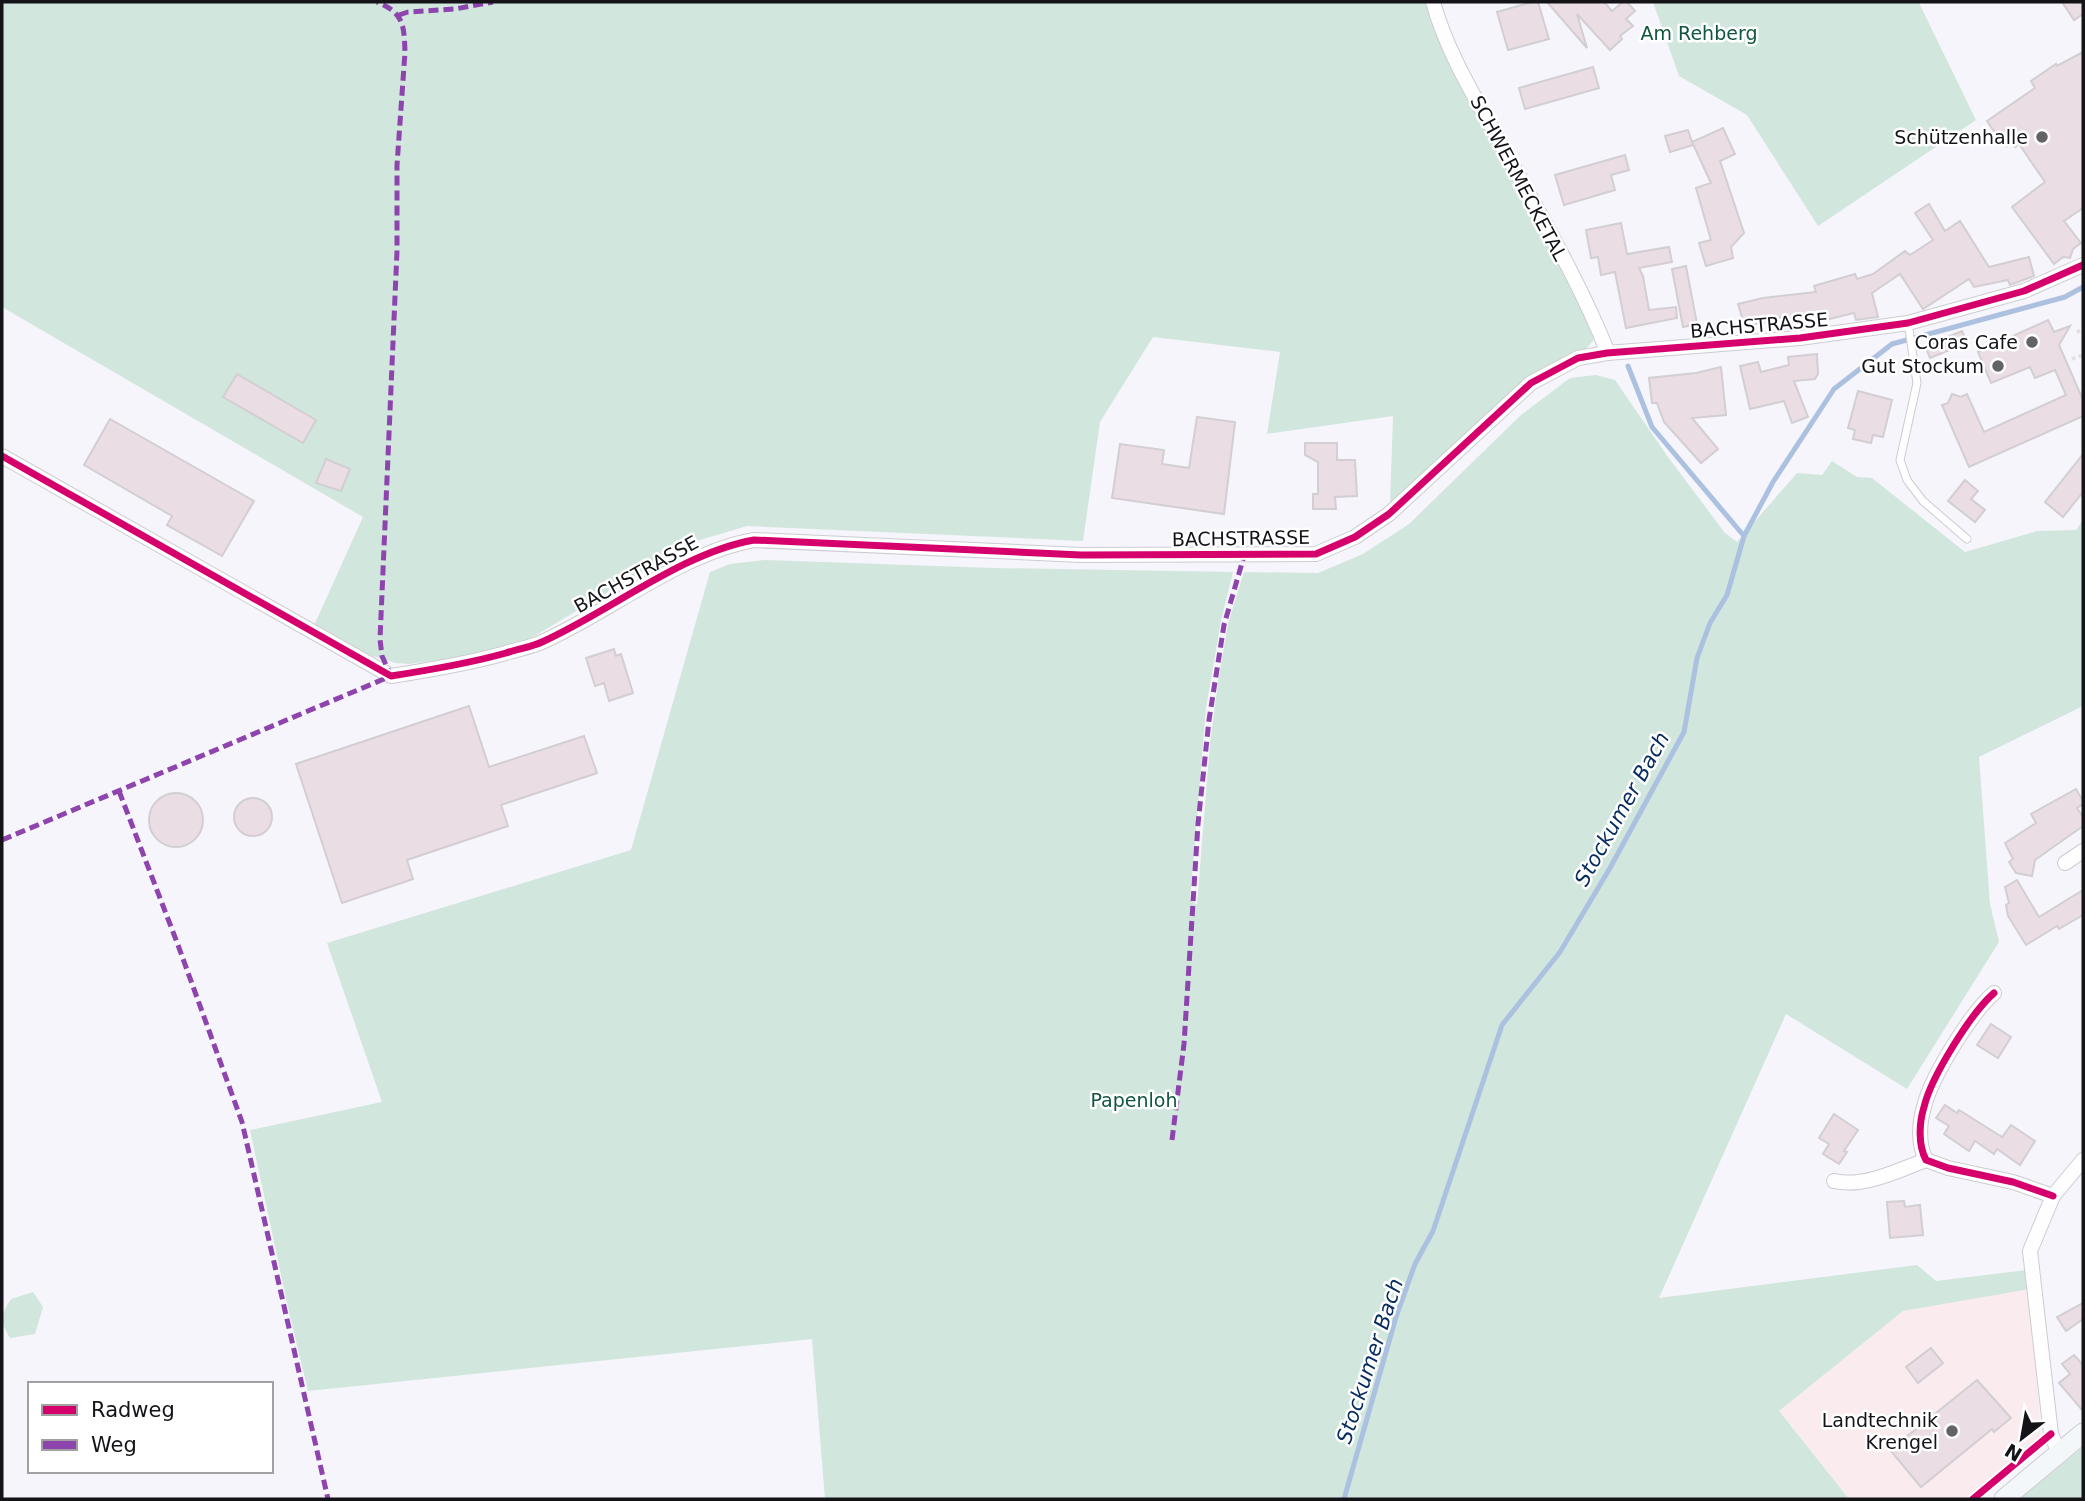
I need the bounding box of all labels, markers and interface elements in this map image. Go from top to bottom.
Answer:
park label: Am Rehberg [1641,22,1757,44]
street label: SCHWERMECKETAL [1466,92,1572,265]
place label: Schützenhalle [1894,126,2028,148]
marker: Schützenhalle [2034,129,2050,145]
street label: BACHSTRASSE [1689,308,1829,342]
place label: Coras Cafe [1914,331,2018,353]
marker: Coras Cafe [2024,334,2040,350]
place label: Gut Stockum [1861,355,1984,377]
marker: Gut Stockum [1990,358,2006,374]
street label: BACHSTRASSE [1172,526,1310,550]
street label: BACHSTRASSE [570,531,702,617]
water label: Stockumer Bach [1570,728,1674,890]
park label: Papenloh [1091,1089,1177,1111]
water label: Stockumer Bach [1332,1275,1408,1447]
legend [28,1382,273,1473]
text: Radweg [91,1398,175,1422]
north arrow [1987,1403,2057,1473]
place label: Landtechnik Krengel [1822,1409,1938,1453]
marker: Landtechnik Krengel [1944,1423,1960,1439]
text: Weg [91,1433,137,1457]
text: N [2001,1439,2026,1466]

